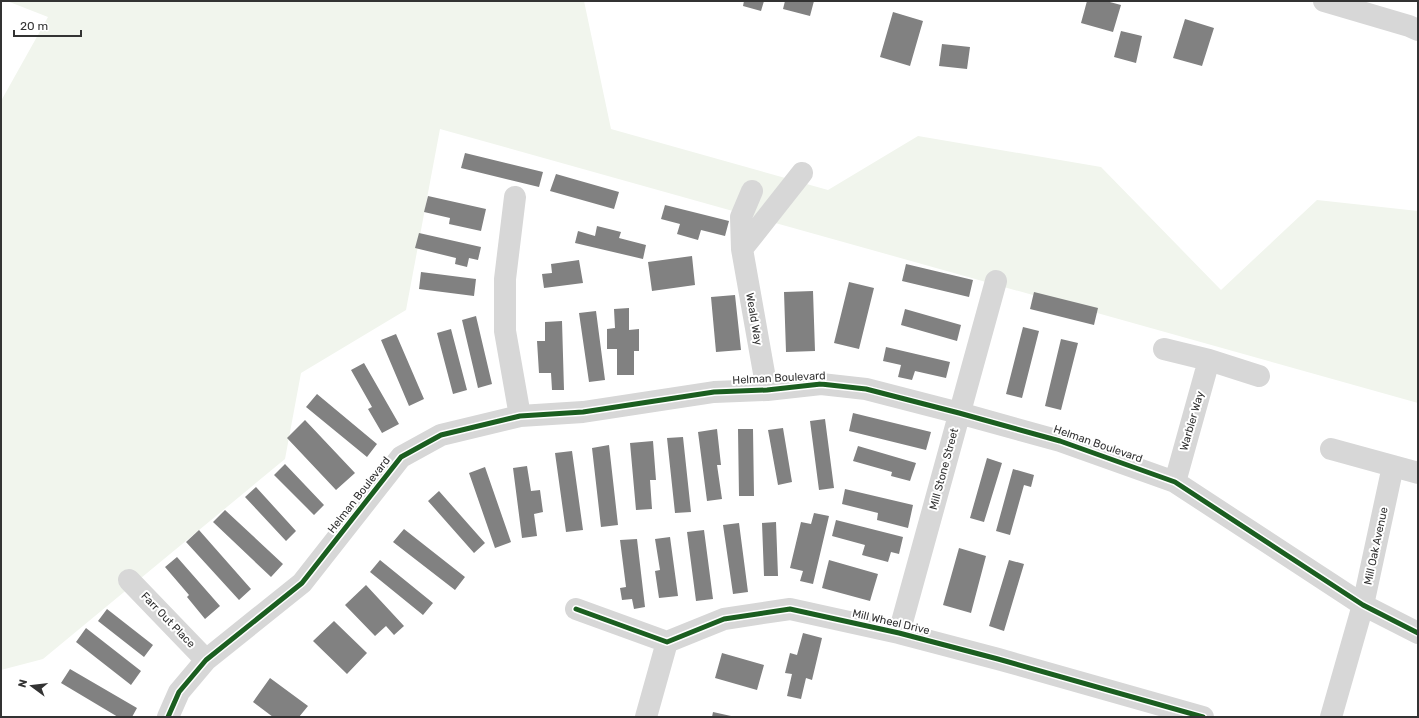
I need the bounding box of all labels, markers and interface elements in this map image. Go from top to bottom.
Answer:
scale bar [14,12,81,38]
text: 20 m [20,19,48,33]
street label: Weald Way [743,292,765,346]
street label: Helman Boulevard [732,369,826,387]
street label: Warbler Way [1177,390,1207,452]
street label: Helman Boulevard [1052,423,1144,465]
street label: Mill Stone Street [927,426,961,511]
street label: Helman Boulevard [325,454,393,536]
street label: Mill Oak Avenue [1361,506,1391,586]
street label: Farr Out Place [138,590,198,650]
street label: Mill Wheel Drive [851,607,931,637]
north arrow [12,666,52,706]
text: N [16,678,30,689]

